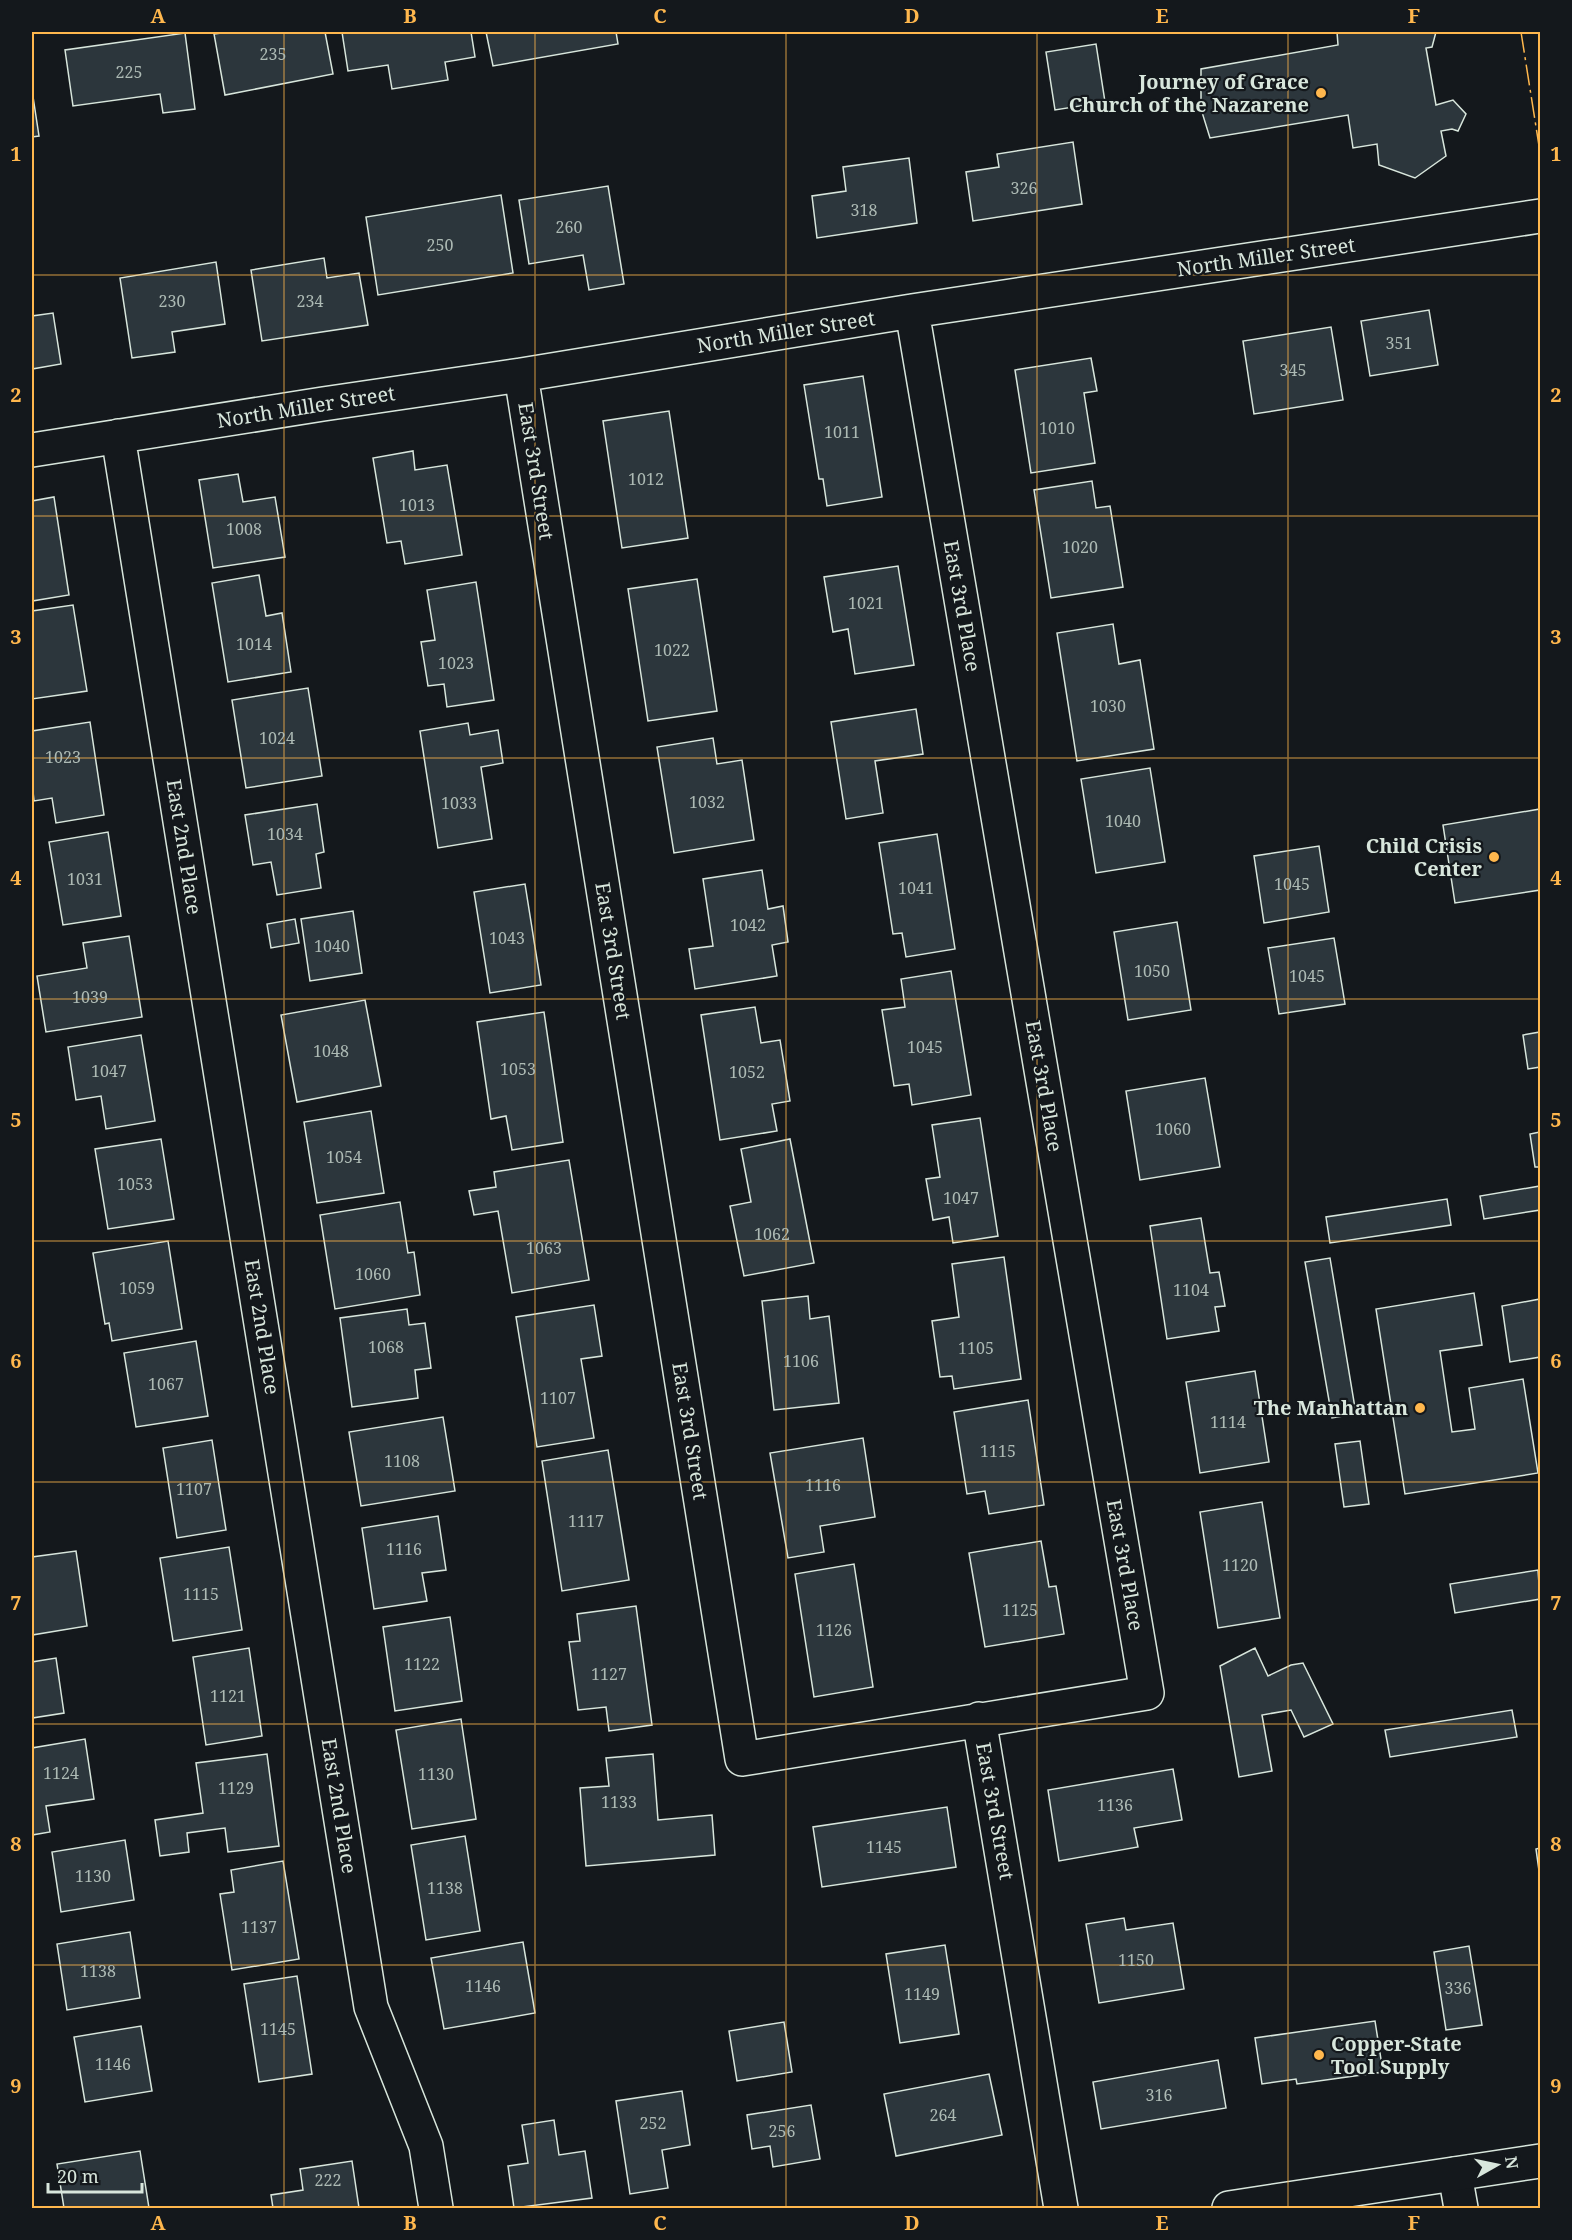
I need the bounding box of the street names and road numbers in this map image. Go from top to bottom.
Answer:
street label: North Miller Street [1175,231,1357,282]
street label: North Miller Street [695,304,877,359]
street label: North Miller Street [215,379,397,434]
street label: East 3rd Street [512,400,561,542]
street label: East 3rd Place [938,538,987,674]
street label: East 2nd Place [160,777,209,917]
street label: East 3rd Street [589,880,638,1022]
street label: East 3rd Place [1020,1018,1069,1154]
street label: East 2nd Place [238,1257,287,1397]
street label: East 3rd Street [666,1360,715,1502]
street label: East 3rd Place [1101,1497,1150,1633]
street label: East 2nd Place [315,1736,364,1876]
street label: East 3rd Street [970,1740,1021,1882]

